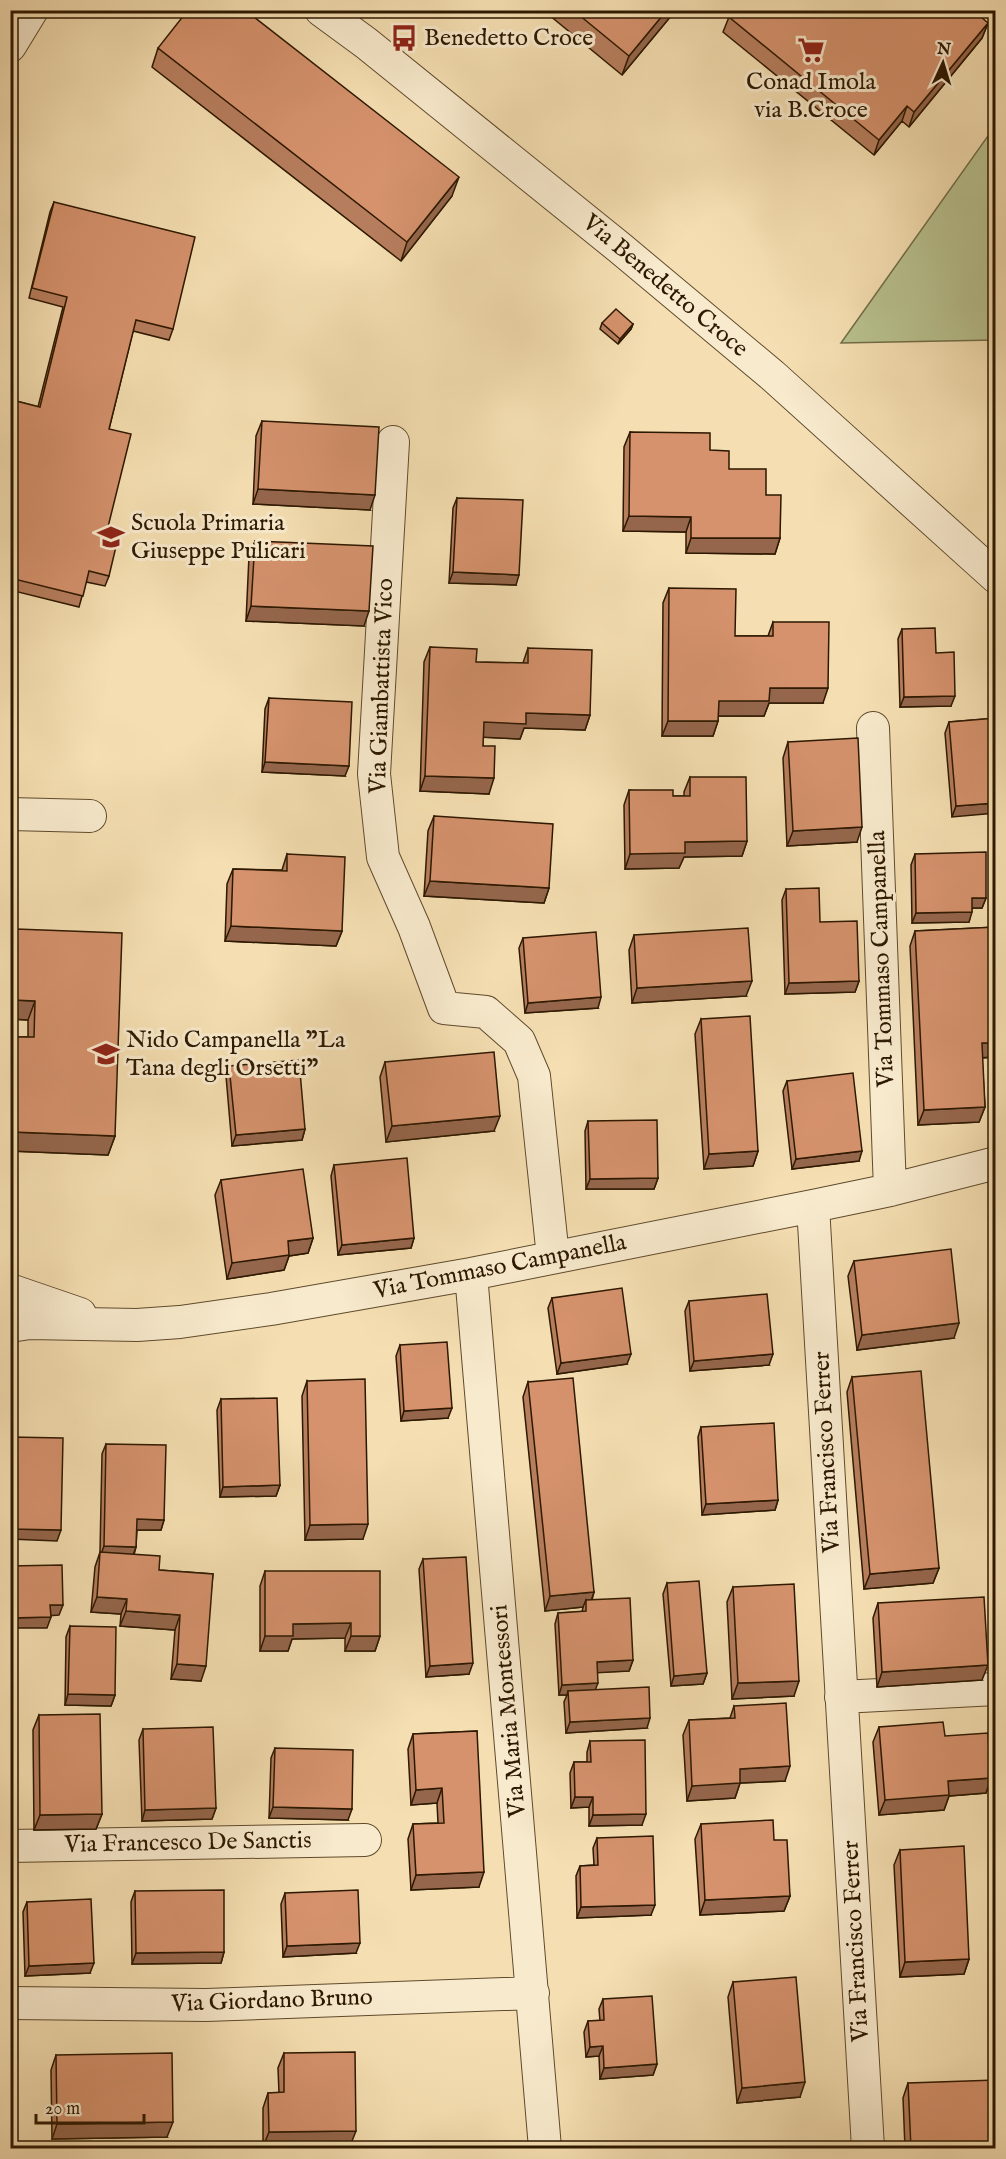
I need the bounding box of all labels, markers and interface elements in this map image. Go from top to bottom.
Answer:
bus stop icon: Benedetto Croce [389,23,419,53]
place label: Benedetto Croce [424,23,593,54]
north arrow [913,33,973,93]
supermarket icon: Conad Imola via B.Croce [796,35,826,65]
text: N [935,40,952,61]
place label: Conad Imola via B.Croce [746,67,877,126]
street label: Via Benedetto Croce [575,207,754,364]
place label: Scuola Primaria Giuseppe Pulicari [131,508,306,567]
school or university icon: Scuola Primaria Giuseppe Pulicari [96,522,126,552]
street label: Via Giambattista Vico [363,578,401,795]
street label: Via Tommaso Campanella [862,830,902,1089]
place label: Nido Campanella "La Tana degli Orsetti" [126,1025,346,1084]
school or university icon: Nido Campanella "La Tana degli Orsetti" [91,1039,121,1069]
street label: Via Tommaso Campanella [370,1227,630,1307]
street label: Via Francisco Ferrer [806,1350,848,1555]
street label: Via Maria Montessori [484,1603,534,1820]
street label: Via Francesco De Sanctis [63,1825,312,1861]
street label: Via Francisco Ferrer [835,1839,877,2044]
street label: Via Giordano Bruno [170,1982,373,2020]
scale bar [36,2087,144,2125]
text: 20 m [45,2098,80,2121]

